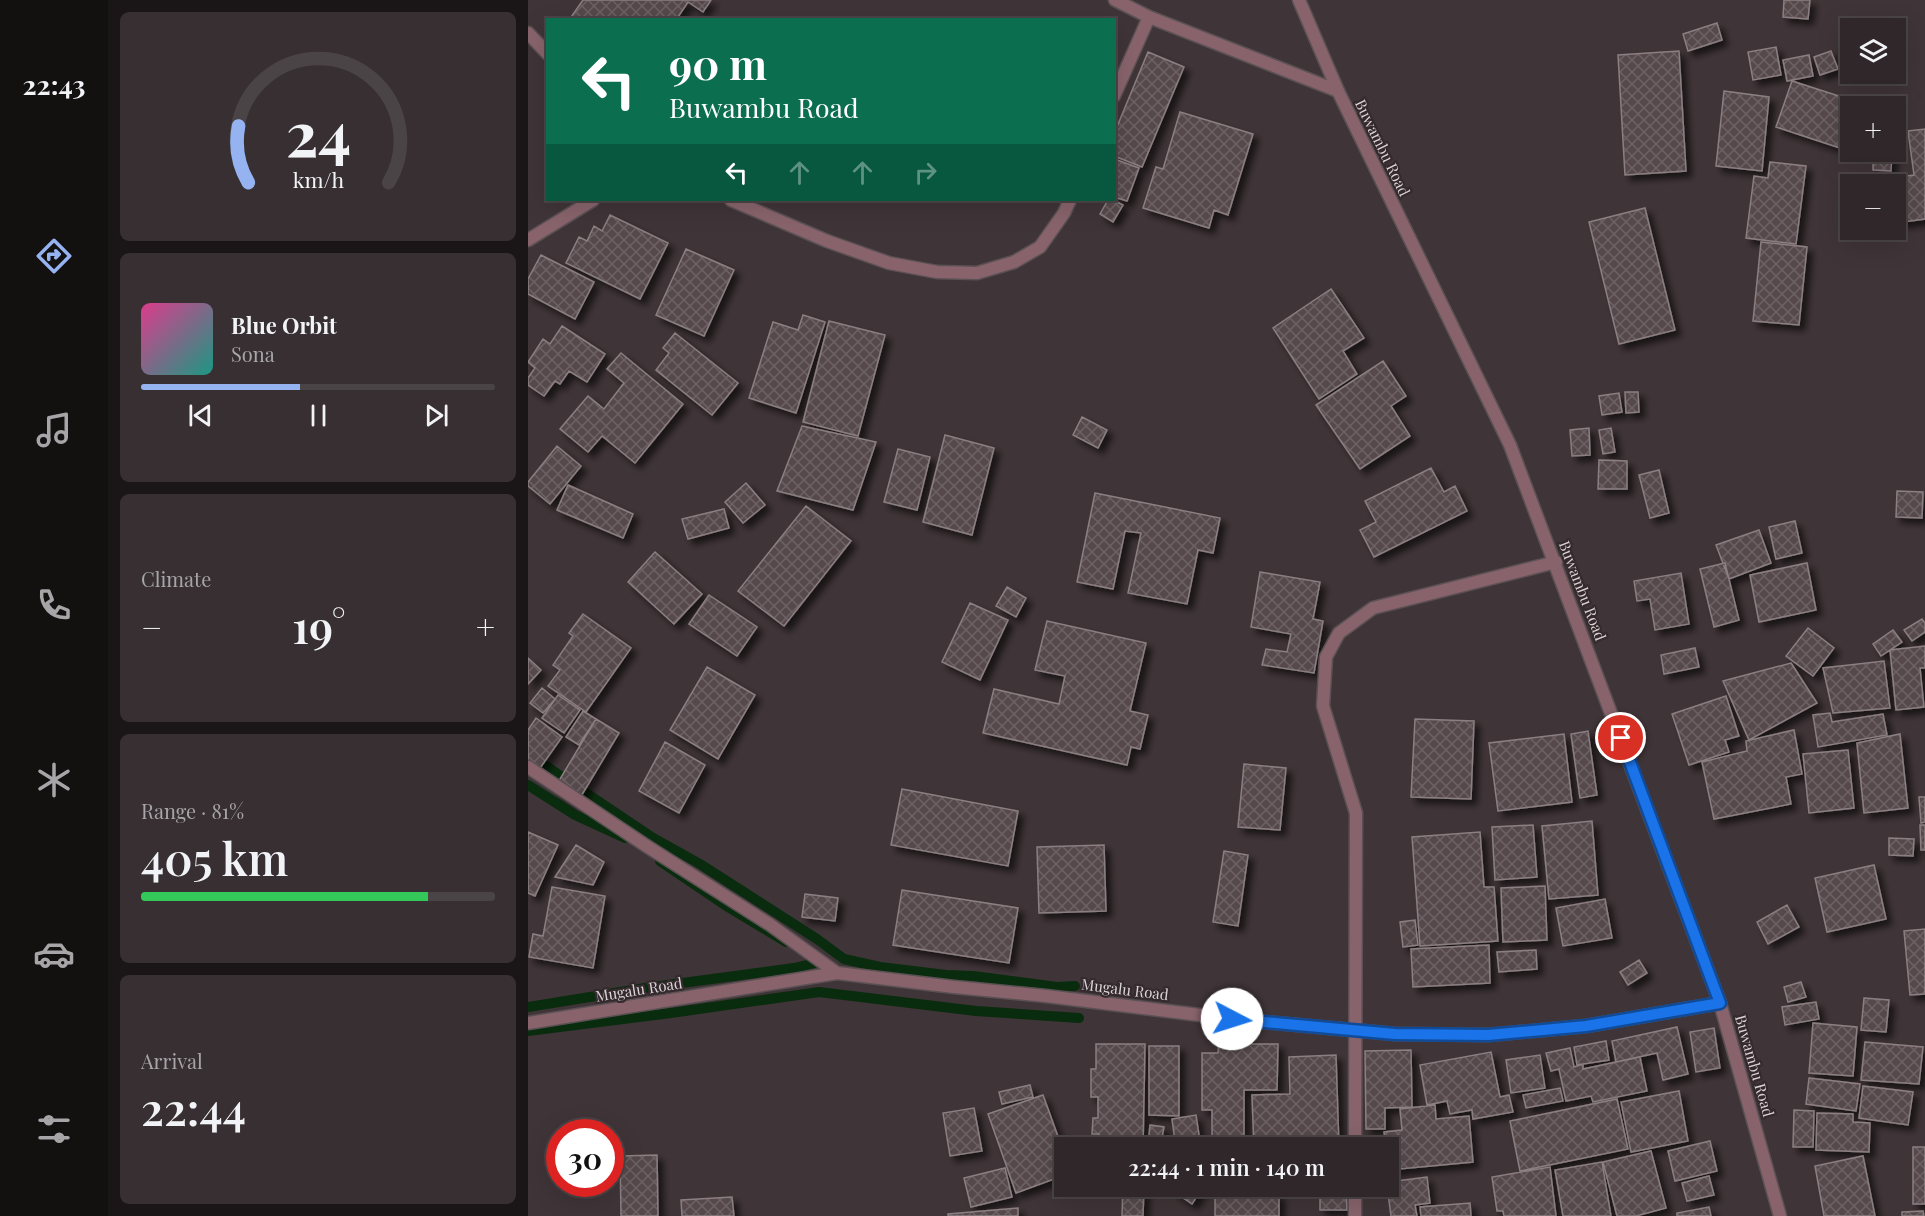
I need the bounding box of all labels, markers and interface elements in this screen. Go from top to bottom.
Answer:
map controls [1840,18,1906,240]
button: layers [1840,18,1906,84]
text: 90 m [669,35,767,91]
icon: left [570,42,648,120]
text: 22:43 [22,66,86,102]
text: Buwambu Road [669,89,859,125]
text: 24 [285,90,351,174]
street label: Buwambu Road [1351,96,1415,200]
button: + [1840,96,1906,162]
icon: left [720,156,753,189]
icon: ahead [783,156,816,189]
icon: ahead [846,156,879,189]
icon: right [909,156,942,189]
text: km/h [292,166,344,194]
button: − [1840,174,1906,240]
icon: directions [33,235,75,277]
text: Blue Orbit [231,310,337,340]
text: Sona [231,340,275,367]
icon: previous [184,399,217,432]
icon: pause [302,399,335,432]
icon: next [420,399,453,432]
icon: music [33,409,75,451]
street label: Buwambu Road [1555,538,1611,644]
text: Climate [141,565,211,592]
icon: phone [33,584,75,626]
text: 19° [292,595,346,655]
text: − [141,604,162,648]
text: + [476,604,495,648]
pin [1595,712,1646,763]
icon: arrive [1604,721,1637,754]
icon: climate [33,759,75,801]
text: Range · 81% [141,797,244,824]
text: 405 km [141,827,288,887]
icon: car [33,933,75,975]
street label: Mugalu Road [594,972,684,1006]
street label: Mugalu Road [1080,974,1170,1004]
position arrow [1200,987,1264,1051]
street label: Buwambu Road [1731,1012,1779,1119]
text: Arrival [141,1047,203,1074]
text: 22:44 [141,1077,246,1137]
icon: filters [33,1108,75,1150]
speed limit sign: 30 [546,1119,624,1197]
text: 22:44 · 1 min · 140 m [1128,1152,1325,1182]

